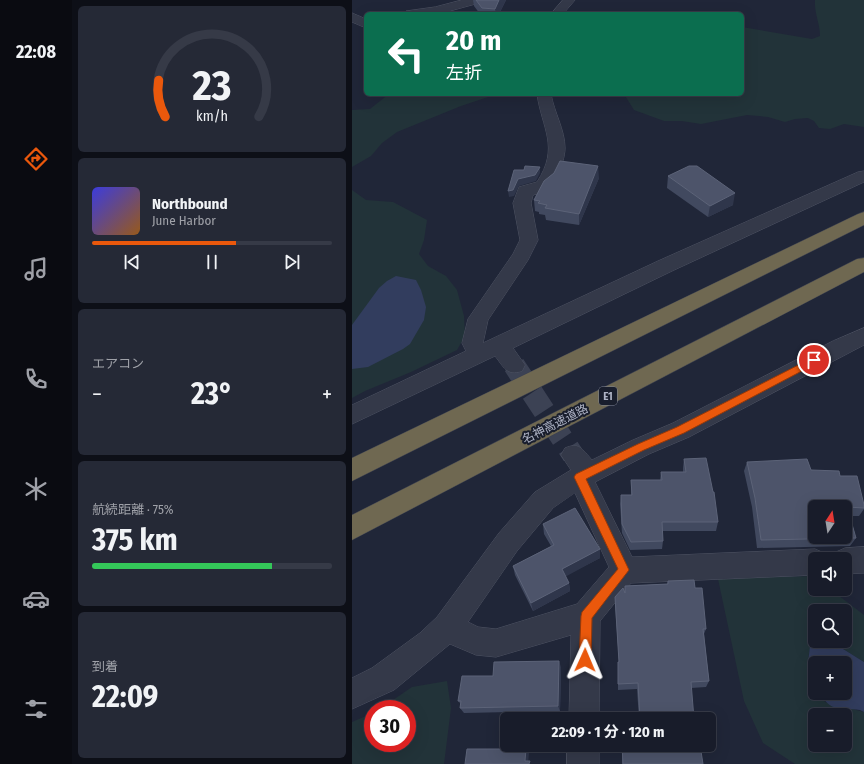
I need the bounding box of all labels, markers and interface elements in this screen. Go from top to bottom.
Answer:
text: 20 m [446,24,501,57]
icon: left [380,28,432,80]
text: 22:08 [16,41,56,63]
text: 23 [192,61,231,111]
text: 左折 [446,62,482,84]
text: km/h [196,107,228,124]
icon: directions [22,145,50,173]
text: Northbound [152,195,228,213]
text: June Harbor [152,213,216,228]
icon: previous [121,251,143,273]
icon: pause [201,251,223,273]
icon: next [281,251,303,273]
icon: music [22,255,50,283]
pin [797,343,831,377]
icon: arrive [803,349,825,371]
text: エアコン [92,356,144,371]
icon: phone [22,365,50,393]
text: 23° [191,376,233,412]
text: − [92,381,102,408]
text: + [322,381,332,408]
road number: E1 [599,387,617,405]
street label: 名神高速道路 [520,401,590,447]
icon: climate [22,475,50,503]
north arrow [808,500,852,544]
map controls [808,500,852,752]
text: 航続距離 · 75% [92,502,173,517]
text: 375 km [92,522,178,558]
button: sound [808,552,852,596]
icon: car [22,585,50,613]
button: search [808,604,852,648]
position arrow [564,639,606,681]
button: + [808,656,852,700]
text: 到着 [92,659,118,674]
text: 22:09 [92,679,158,715]
icon: filters [22,695,50,723]
speed limit sign: 30 [364,700,416,752]
button: − [808,708,852,752]
text: 22:09 · 1 分 · 120 m [551,723,665,741]

